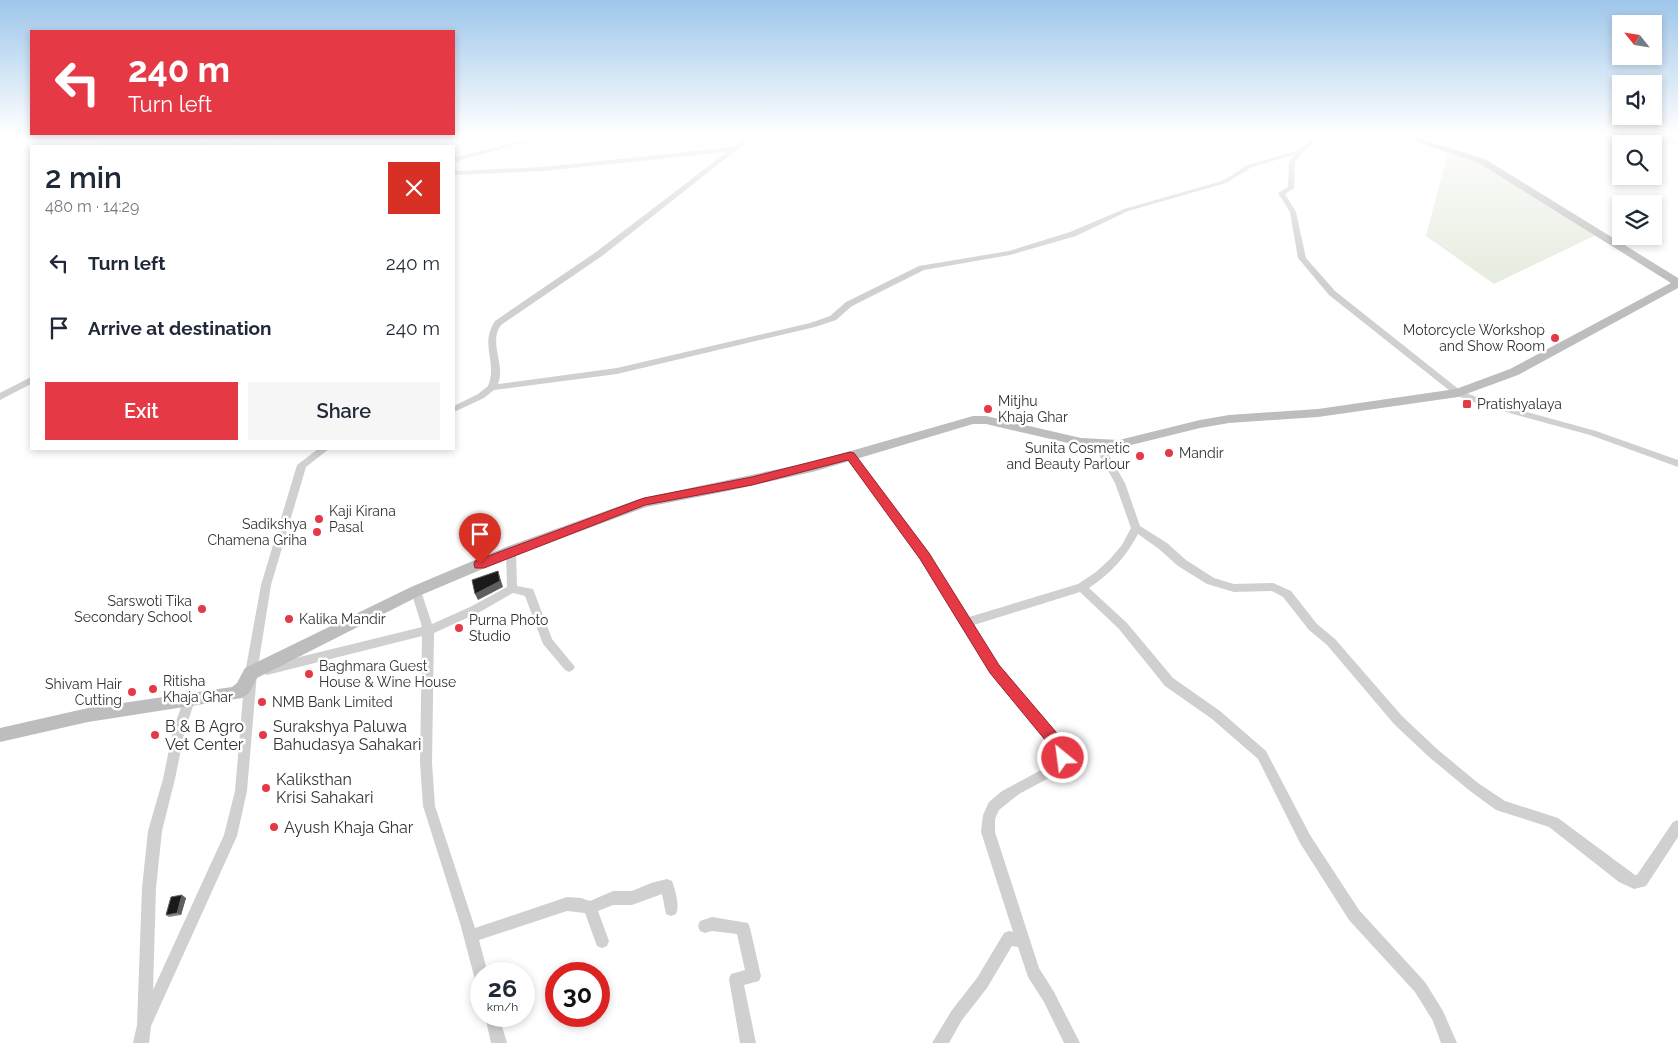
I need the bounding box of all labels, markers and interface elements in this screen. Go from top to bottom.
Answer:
north arrow [1612,15,1662,65]
map controls [1612,15,1662,245]
text: 240 m [128,49,230,90]
icon: left [45,50,110,115]
button: sound [1612,75,1662,125]
text: Turn left [128,91,212,117]
button: search [1612,135,1662,185]
text: 2 min [45,160,122,195]
button: close [388,162,440,214]
button: layers [1612,195,1662,245]
text: 480 m · 14:29 [45,197,139,216]
icon: left [45,249,73,277]
text: Turn left [88,252,165,274]
text: 240 m [386,252,440,274]
icon: arrive [45,314,73,342]
text: Arrive at destination [88,317,272,339]
text: 240 m [386,317,440,339]
place label: Motorcycle Workshop and Show Room [1403,322,1545,354]
marker: Motorcycle Workshop and Show Room [1549,332,1561,344]
button: Exit [45,382,238,440]
button: Share [248,382,440,440]
place label: Mitjhu Khaja Ghar [998,393,1068,425]
place label: Pratishyalaya [1477,396,1562,412]
marker: Pratishyalaya [1461,398,1473,410]
marker: Mitjhu Khaja Ghar [982,403,994,415]
place label: Sunita Cosmetic and Beauty Parlour [1006,440,1130,472]
place label: Mandir [1179,445,1224,461]
marker: Mandir [1163,447,1175,459]
marker: Sunita Cosmetic and Beauty Parlour [1134,450,1146,462]
place label: Kaji Kirana Pasal [329,503,396,535]
marker: Kaji Kirana Pasal [313,513,325,525]
pin [459,513,501,564]
place label: Sadikshya Chamena Griha [207,516,307,548]
icon: arrive [466,520,494,548]
marker: Sadikshya Chamena Griha [311,526,323,538]
place label: Sarswoti Tika Secondary School [74,593,192,625]
marker: Sarswoti Tika Secondary School [196,603,208,615]
place label: Kalika Mandir [299,611,386,627]
place label: Purna Photo Studio [469,612,548,644]
marker: Kalika Mandir [283,613,295,625]
marker: Purna Photo Studio [453,622,465,634]
place label: Baghmara Guest House & Wine House [319,658,456,690]
marker: Baghmara Guest House & Wine House [303,668,315,680]
place label: Ritisha Khaja Ghar [163,673,233,705]
place label: Shivam Hair Cutting [45,676,122,708]
marker: Ritisha Khaja Ghar [147,683,159,695]
marker: Shivam Hair Cutting [126,686,138,698]
place label: NMB Bank Limited [272,694,393,710]
marker: NMB Bank Limited [256,696,268,708]
place label: B & B Agro Vet Center [165,717,244,754]
place label: Surakshya Paluwa Bahudasya Sahakari [273,717,421,754]
marker: B & B Agro Vet Center [149,729,161,741]
marker: Surakshya Paluwa Bahudasya Sahakari [257,729,269,741]
position arrow [1036,731,1088,783]
place label: Kaliksthan Krisi Sahakari [276,770,373,807]
marker: Kaliksthan Krisi Sahakari [260,782,272,794]
place label: Ayush Khaja Ghar [284,818,414,837]
marker: Ayush Khaja Ghar [268,821,280,833]
speed limit sign: 30 [545,962,610,1027]
text: 26 [488,973,517,1003]
text: km/h [487,1000,518,1014]

